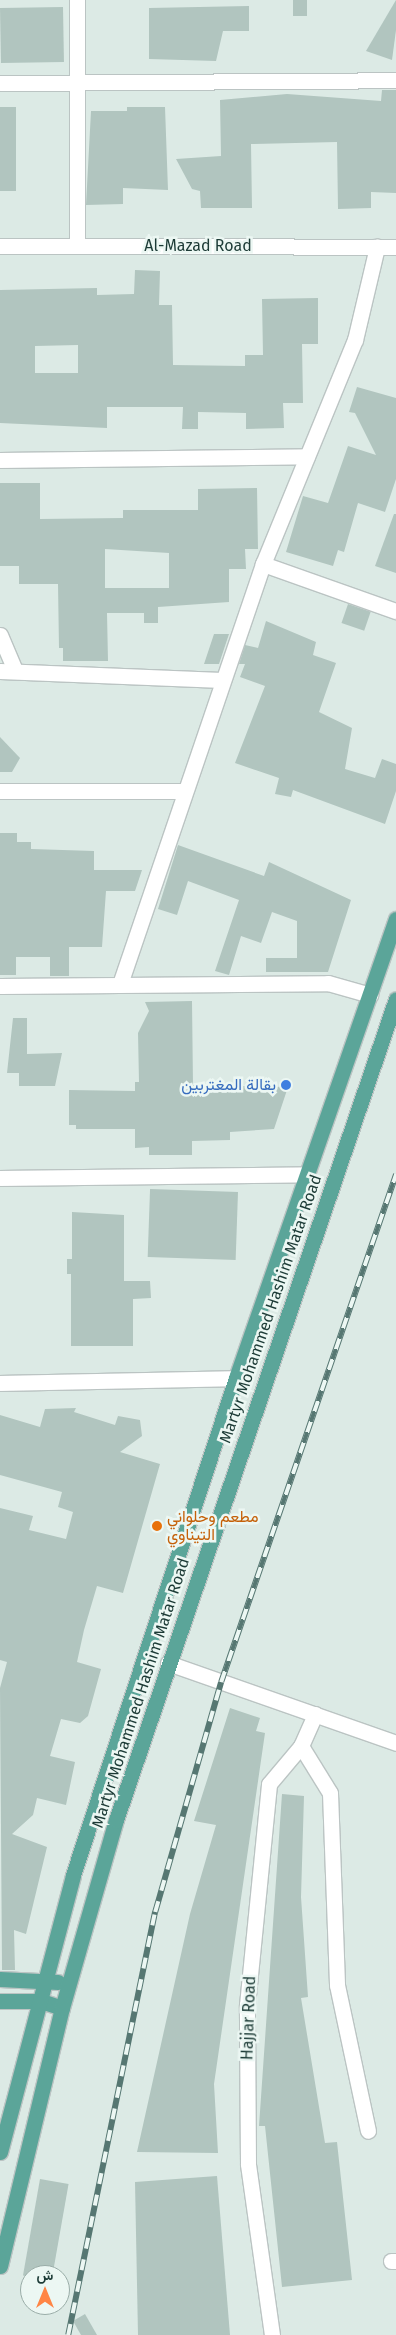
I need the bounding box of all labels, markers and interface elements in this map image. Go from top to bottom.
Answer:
street label: Al-Mazad Road [144,236,252,256]
place label: بقالة المغتربين [181,1075,276,1095]
marker: بقالة المغتربين [280,1079,292,1091]
street label: Martyr Mohammed Hashim Matar Road [216,1172,326,1446]
place label: مطعم وحلواني التيناوي [167,1507,259,1545]
marker: مطعم وحلواني التيناوي [151,1520,163,1532]
street label: Martyr Mohammed Hashim Matar Road [88,1556,194,1830]
street label: Hajjar Road [238,1975,260,2061]
north arrow [20,2265,70,2315]
text: ش [37,2267,53,2284]

